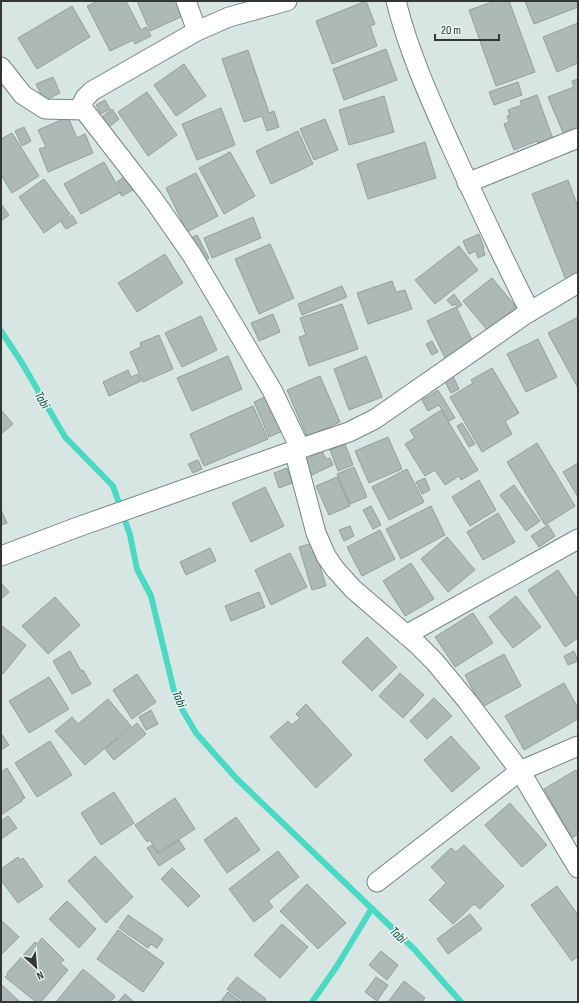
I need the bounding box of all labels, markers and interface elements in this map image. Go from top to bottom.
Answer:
scale bar [435,16,499,42]
text: 20 m [441,23,461,38]
water label: Tabi [31,389,54,412]
water label: Tabi [168,688,190,711]
water label: Tabi [386,923,410,947]
north arrow [16,947,56,987]
text: N [35,968,46,983]

